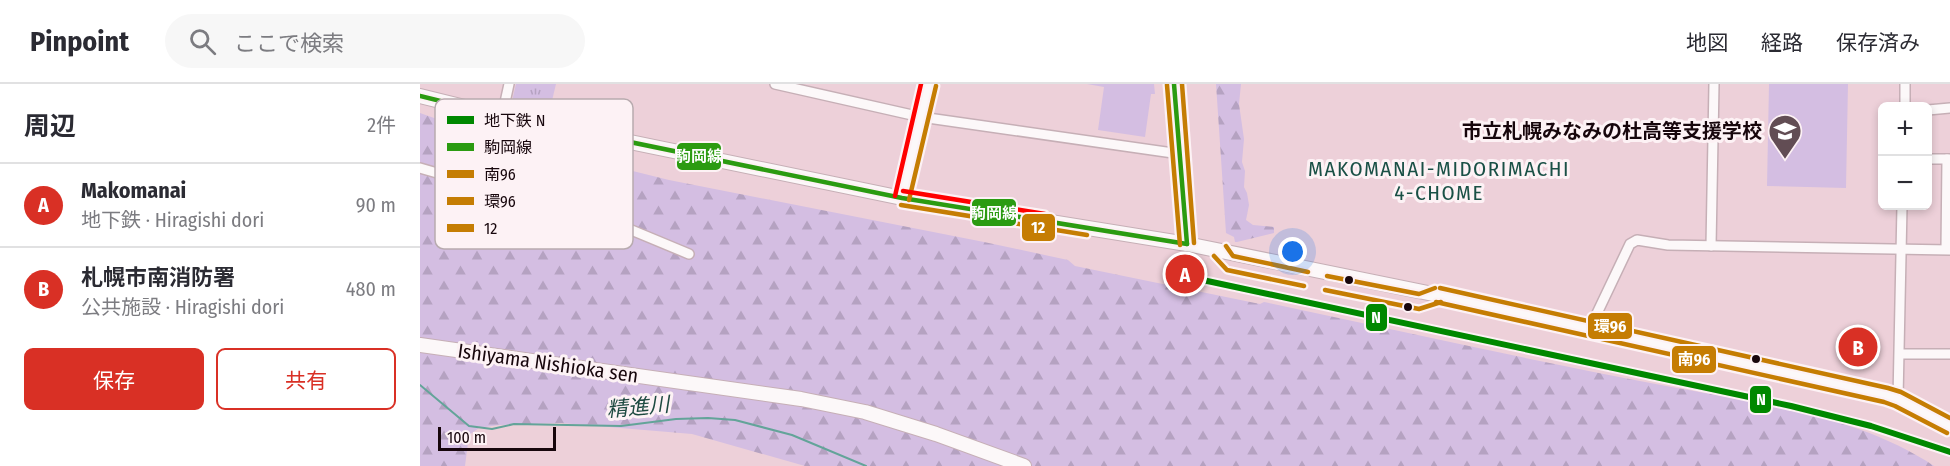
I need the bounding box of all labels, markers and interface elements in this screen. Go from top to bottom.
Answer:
search box [165,14,585,68]
text: Pinpoint [30,25,129,58]
icon: search [186,25,219,58]
text: ここで検索 [234,30,344,57]
text: 地図 [1686,30,1728,56]
text: 経路 [1761,30,1803,56]
text: 保存済み [1836,30,1920,56]
legend [435,99,633,249]
map controls [1878,102,1932,210]
button: + [1878,102,1932,156]
text: 周辺 [24,111,76,142]
text: 地下鉄 N [484,111,545,130]
text: 2件 [367,113,396,137]
school or university icon: 市立札幌みなみの杜高等支援学校 [1767,113,1803,160]
place label: 市立札幌みなみの杜高等支援学校 [1462,119,1762,143]
text: 駒岡線 [484,138,532,157]
line badge: 駒岡線 [676,142,722,171]
text: 駒岡線 [675,147,723,166]
district label: MAKOMANAI-MIDORIMACHI 4-CHOME [1308,156,1570,206]
button: − [1878,156,1932,210]
text: 南96 [484,165,516,184]
text: Makomanai [81,177,186,204]
text: 環96 [484,192,516,211]
text: A [38,193,49,217]
text: 90 m [356,193,396,217]
line badge: 駒岡線 [971,198,1017,227]
text: 駒岡線 [970,204,1018,223]
text: 地下鉄 · Hiragishi dori [81,208,264,232]
line badge: 12 [1021,213,1056,242]
text: 12 [1031,218,1046,237]
text: 12 [484,219,497,238]
your location [1278,237,1307,266]
pin: A [1166,252,1204,297]
text: 札幌市南消防署 [81,264,235,291]
unlabelled marker [1343,274,1355,286]
text: B [38,277,49,301]
text: 480 m [346,277,396,301]
text: 公共施設 · Hiragishi dori [81,295,284,319]
unlabelled marker [1402,301,1414,313]
line badge: N [1365,303,1388,332]
text: N [1371,308,1381,327]
line badge: 環96 [1587,312,1633,340]
text: 環96 [1594,317,1626,336]
pin: B [1838,324,1878,370]
street label: Ishiyama Nishioka sen [456,338,640,388]
line badge: 南96 [1671,345,1717,374]
button: 保存 [24,348,204,410]
button: 共有 [216,348,396,410]
text: 南96 [1678,350,1710,369]
unlabelled marker [1750,353,1762,365]
line badge: N [1749,385,1772,414]
text: N [1756,390,1766,409]
water label: 精進川 [605,391,673,423]
scale bar [438,424,556,452]
text: 100 m [447,428,486,447]

